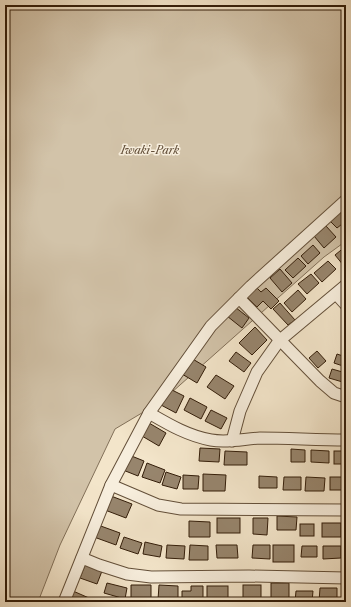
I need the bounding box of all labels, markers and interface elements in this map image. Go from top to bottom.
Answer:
park label: Iwaki-Park [120,143,180,157]

